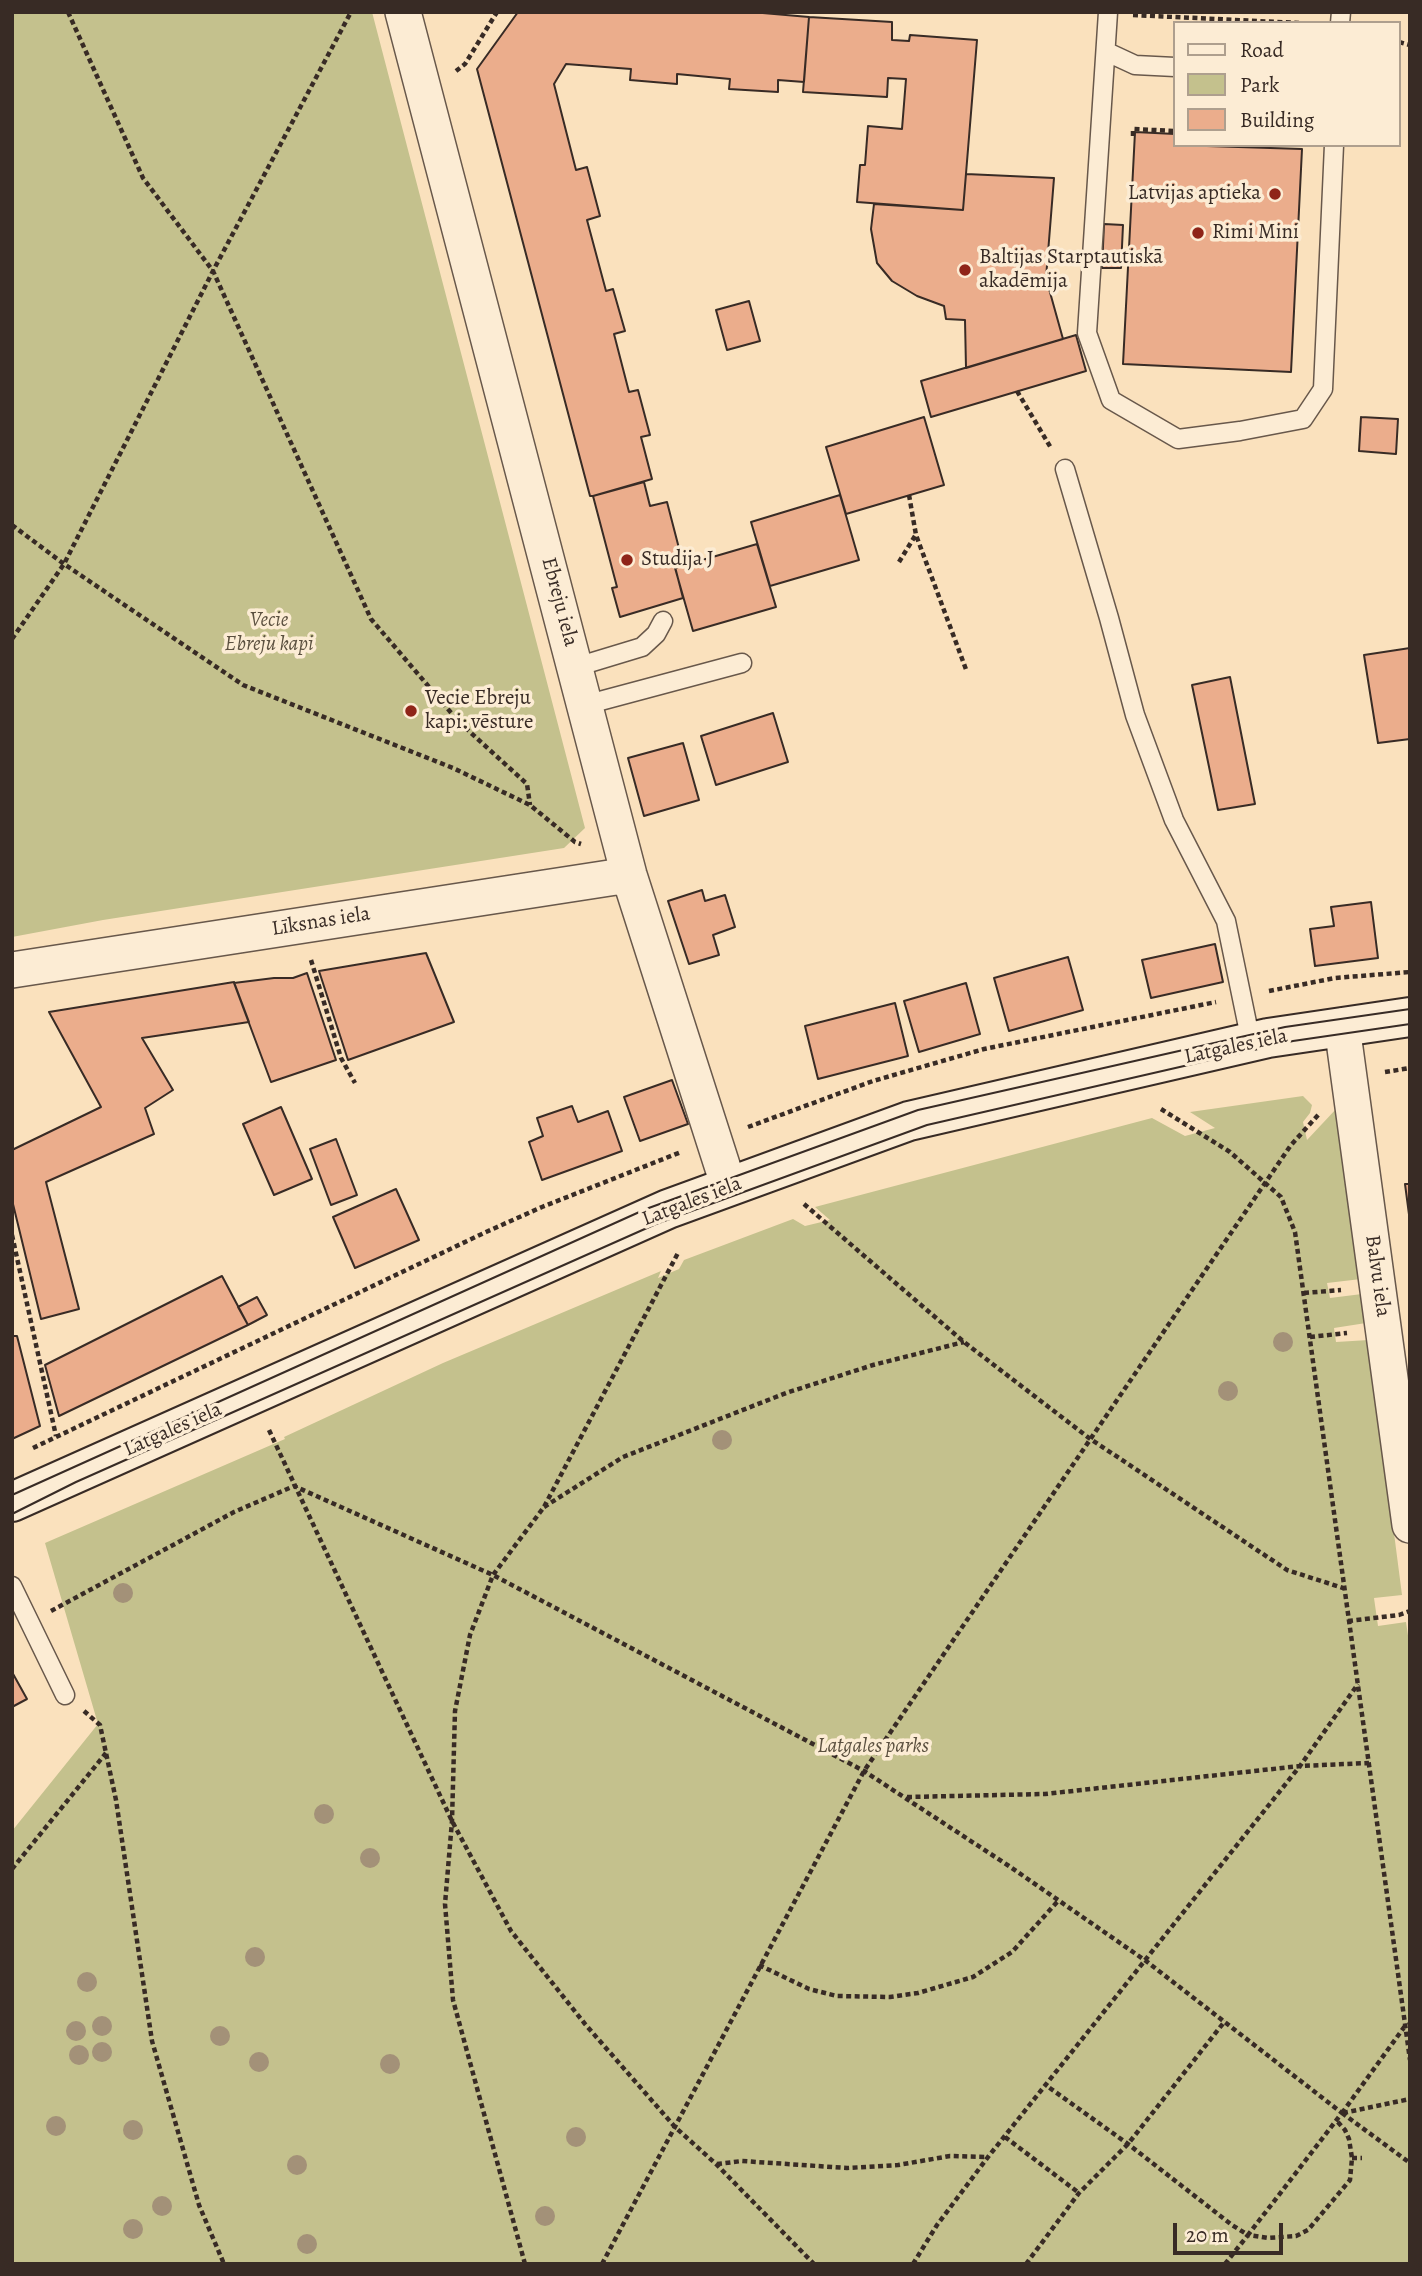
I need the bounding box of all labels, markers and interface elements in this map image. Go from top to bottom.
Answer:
legend [1174,21,1401,147]
text: Road [1240,36,1284,64]
text: Park [1240,71,1279,99]
text: Building [1240,106,1314,134]
place label: Latvijas aptieka [1128,181,1261,207]
marker: Latvijas aptieka [1267,186,1283,202]
place label: Rimi Mini [1212,220,1299,246]
marker: Rimi Mini [1190,225,1206,241]
place label: Baltijas Starptautiskā akadēmija [979,245,1163,295]
marker: Baltijas Starptautiskā akadēmija [957,262,973,278]
place label: Studija J [641,547,714,573]
marker: Studija J [619,552,635,568]
street label: Ebreju iela [535,555,583,649]
park label: Vecie Ebreju kapi [225,608,313,658]
place label: Vecie Ebreju kapi: vēsture [425,686,533,736]
marker: Vecie Ebreju kapi: vēsture [403,703,419,719]
street label: Līksnas iela [270,902,372,942]
street label: Latgales iela [1182,1024,1290,1070]
street label: Latgales iela [639,1171,745,1233]
street label: Balvu iela [1359,1233,1395,1319]
street label: Latgales iela [120,1397,226,1463]
park label: Latgales parks [817,1734,929,1760]
scale bar [1177,2210,1287,2254]
text: 20 m [1186,2221,1229,2249]

